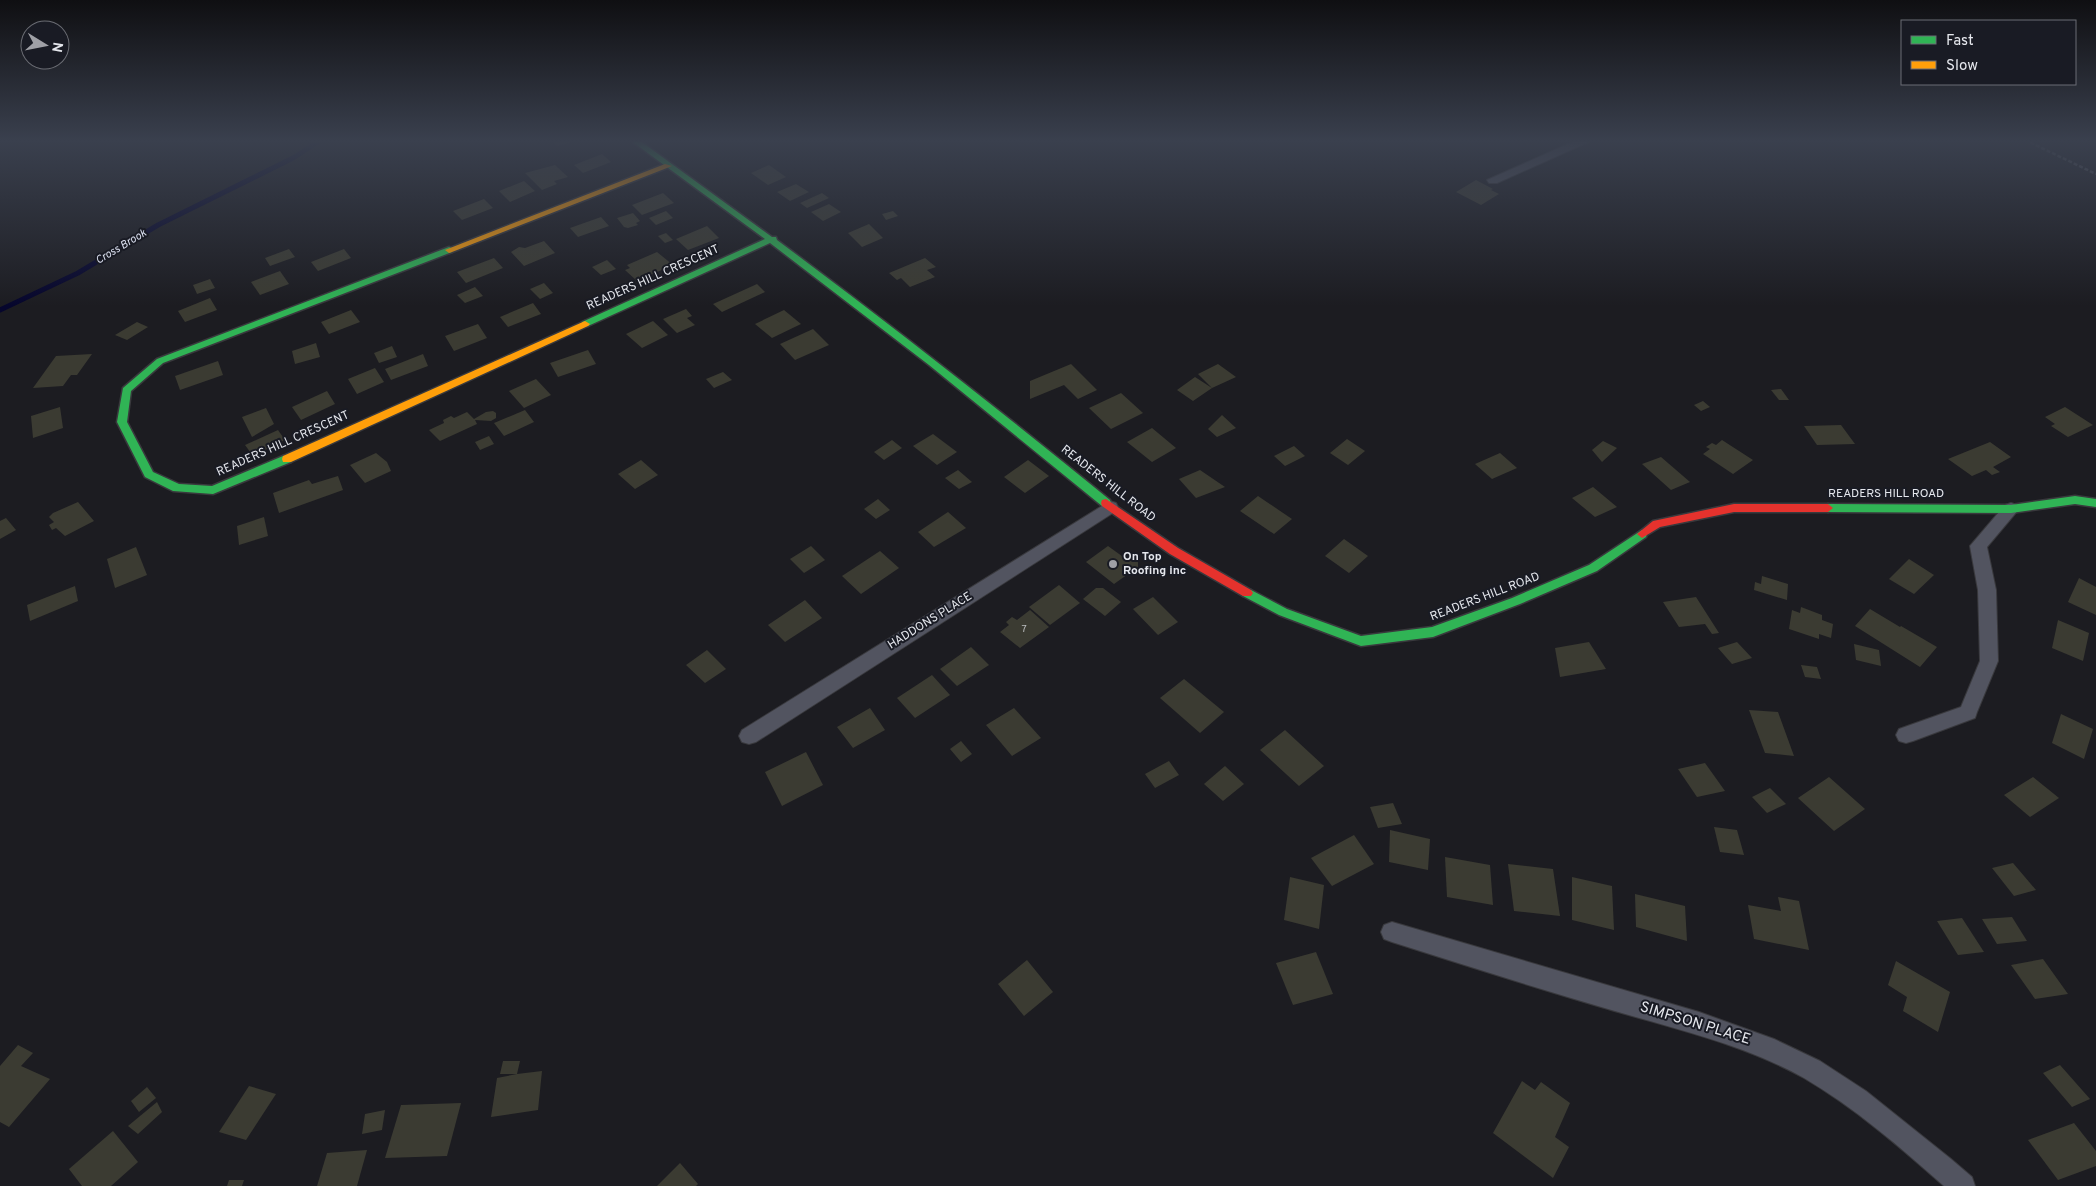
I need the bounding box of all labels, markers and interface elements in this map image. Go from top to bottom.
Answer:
north arrow [20,20,70,70]
legend [1901,20,2076,85]
text: Fast [1946,32,1974,51]
text: N [47,41,66,53]
text: Slow [1946,57,1978,76]
water label: Cross Brook [93,226,149,268]
street label: READERS HILL CRESCENT [584,241,722,315]
street label: READERS HILL CRESCENT [214,407,352,481]
street label: READERS HILL ROAD [1057,442,1159,526]
street label: READERS HILL ROAD [1828,486,1944,502]
place label: On Top Roofing inc [1123,549,1186,579]
marker: On Top Roofing inc [1107,558,1119,570]
street label: READERS HILL ROAD [1428,569,1542,625]
street label: HADDONS PLACE [885,589,975,653]
house number: 7 [1021,623,1027,636]
street label: SIMPSON PLACE [1637,998,1753,1050]

